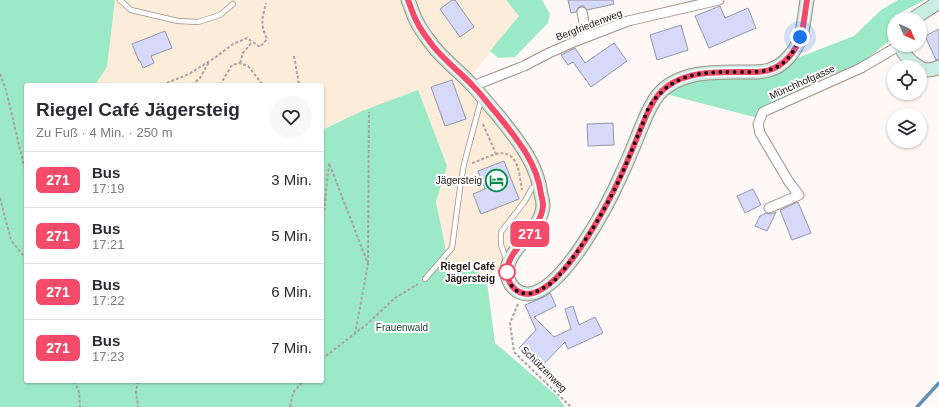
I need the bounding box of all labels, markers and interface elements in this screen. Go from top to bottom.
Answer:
street label: Bergfriedenweg [554,7,624,43]
north arrow [887,12,927,52]
map controls [887,12,927,148]
your location [790,27,810,47]
button: locate [887,60,927,100]
street label: Münchhofgasse [768,62,837,101]
button: heart [270,96,312,138]
text: Riegel Café Jägersteig [36,99,240,120]
button: layers [887,108,927,148]
text: Zu Fuß · 4 Min. · 250 m [36,125,173,140]
text: Bus [92,164,120,181]
hotel icon: Jägersteig [484,167,510,193]
text: 3 Min. [271,171,312,188]
text: 271 [46,172,70,188]
place label: Jägersteig [436,175,482,186]
text: 17:19 [92,181,125,196]
text: Bus [92,220,120,237]
line badge: 271 [507,221,553,247]
text: 271 [518,226,542,242]
text: 5 Min. [271,227,312,244]
text: 271 [46,228,70,244]
text: 17:21 [92,237,125,252]
place label: Riegel Café Jägersteig [441,261,495,284]
marker: Riegel Café Jägersteig [498,263,516,281]
text: Bus [92,276,120,293]
text: 6 Min. [271,283,312,300]
text: 271 [46,284,70,300]
text: 17:22 [92,293,125,308]
park label: Frauenwald [376,322,428,333]
text: Bus [92,332,120,349]
text: 7 Min. [271,339,312,356]
text: 271 [46,340,70,356]
street label: Schützenweg [519,344,569,394]
text: 17:23 [92,349,125,364]

